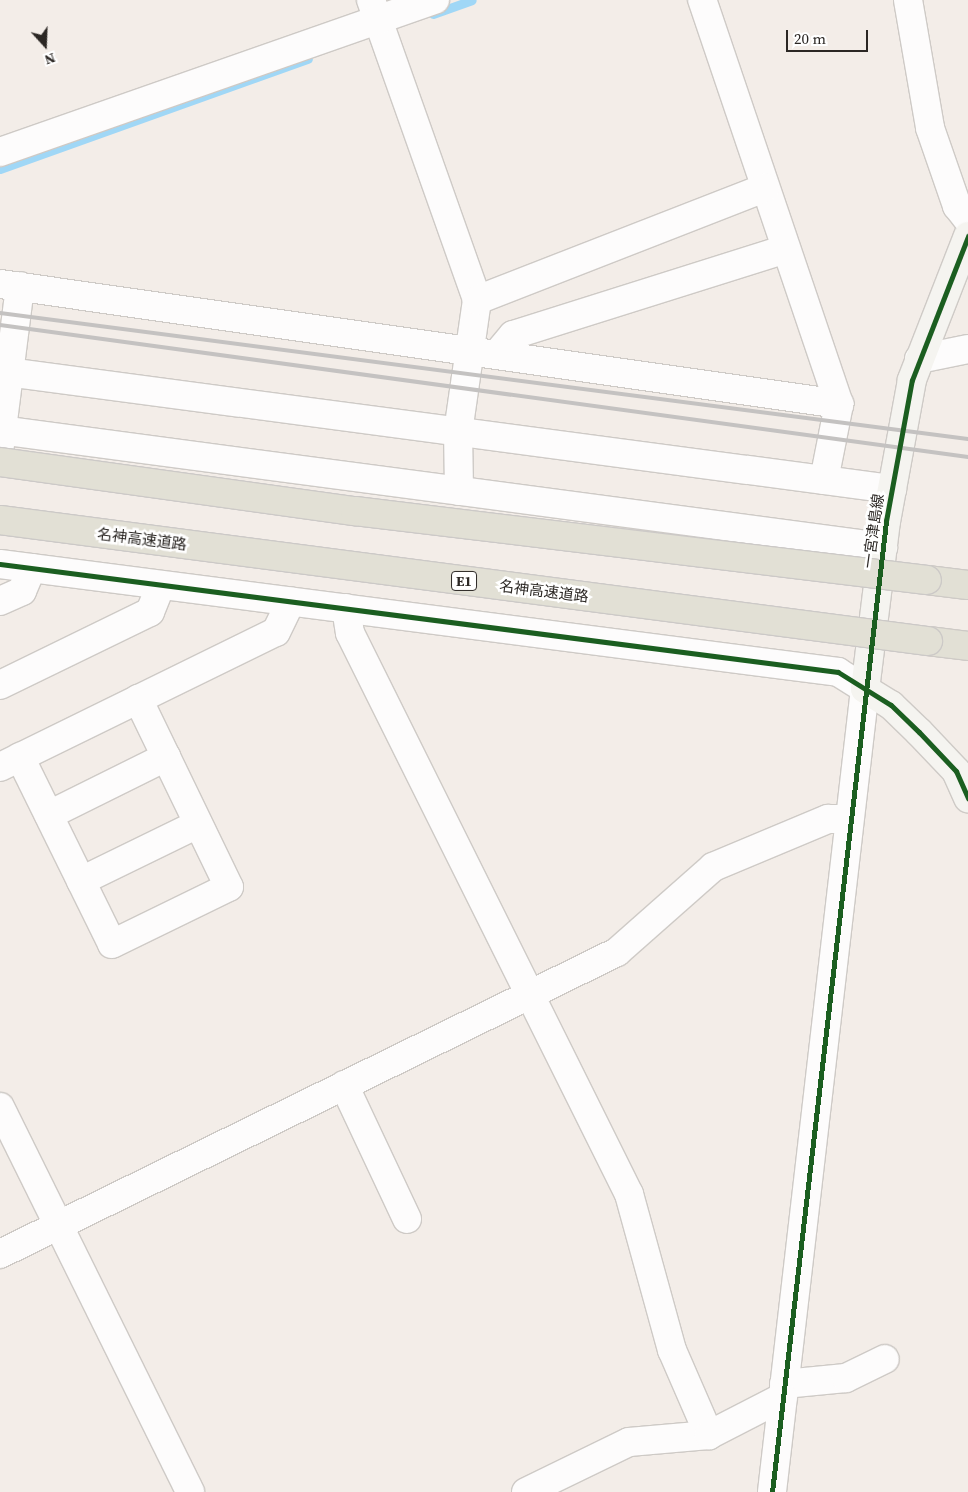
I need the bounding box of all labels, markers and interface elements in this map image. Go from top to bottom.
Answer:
north arrow [20,20,70,70]
scale bar [788,20,870,52]
text: 20 m [794,28,826,49]
text: N [42,48,58,70]
street label: 一宮津島線 [859,493,887,569]
street label: 名神高速道路 [96,525,188,553]
road number: E1 [450,570,478,592]
street label: 名神高速道路 [498,577,590,605]

